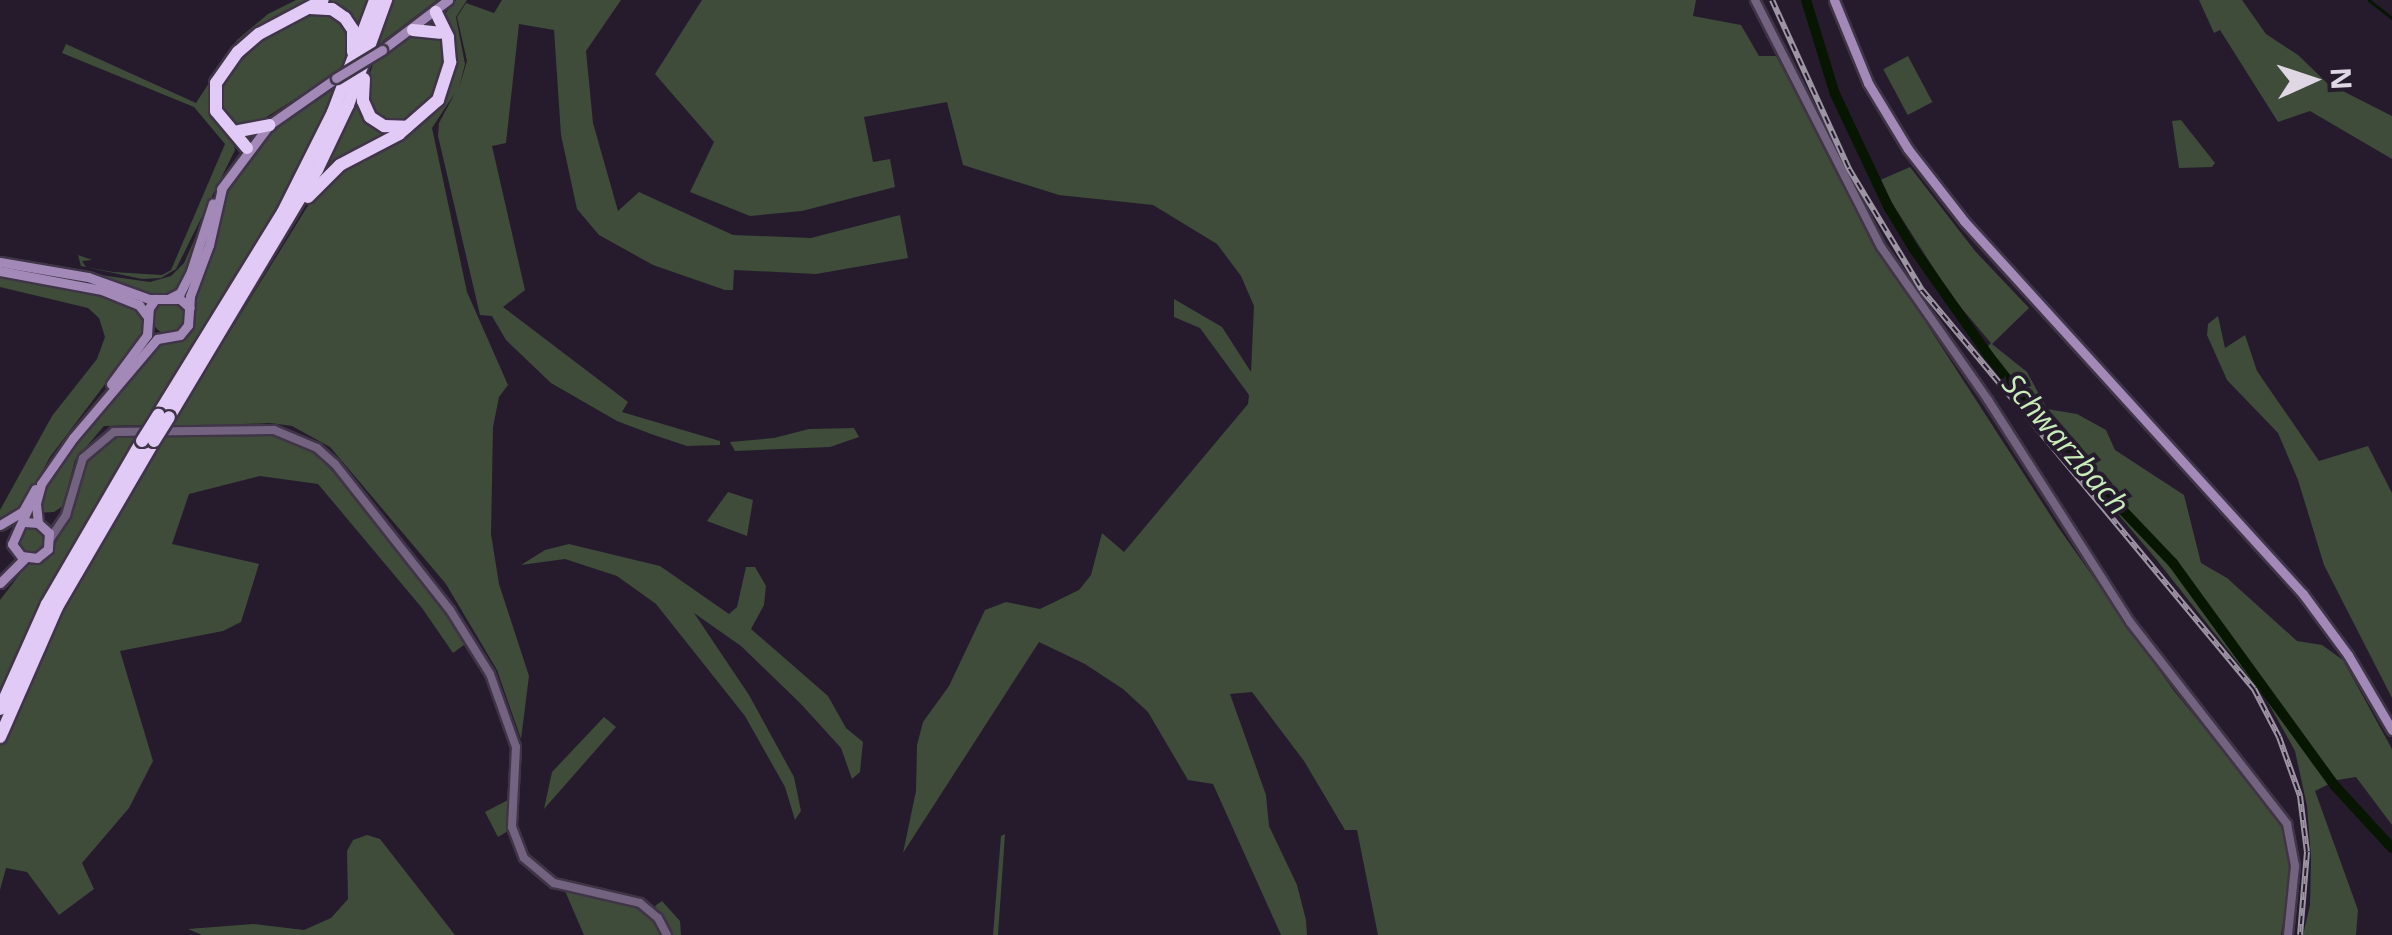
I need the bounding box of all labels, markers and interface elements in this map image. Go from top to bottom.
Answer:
north arrow [2262,30,2362,130]
text: N [2322,66,2362,91]
water label: Schwarzbach [1995,366,2137,522]

